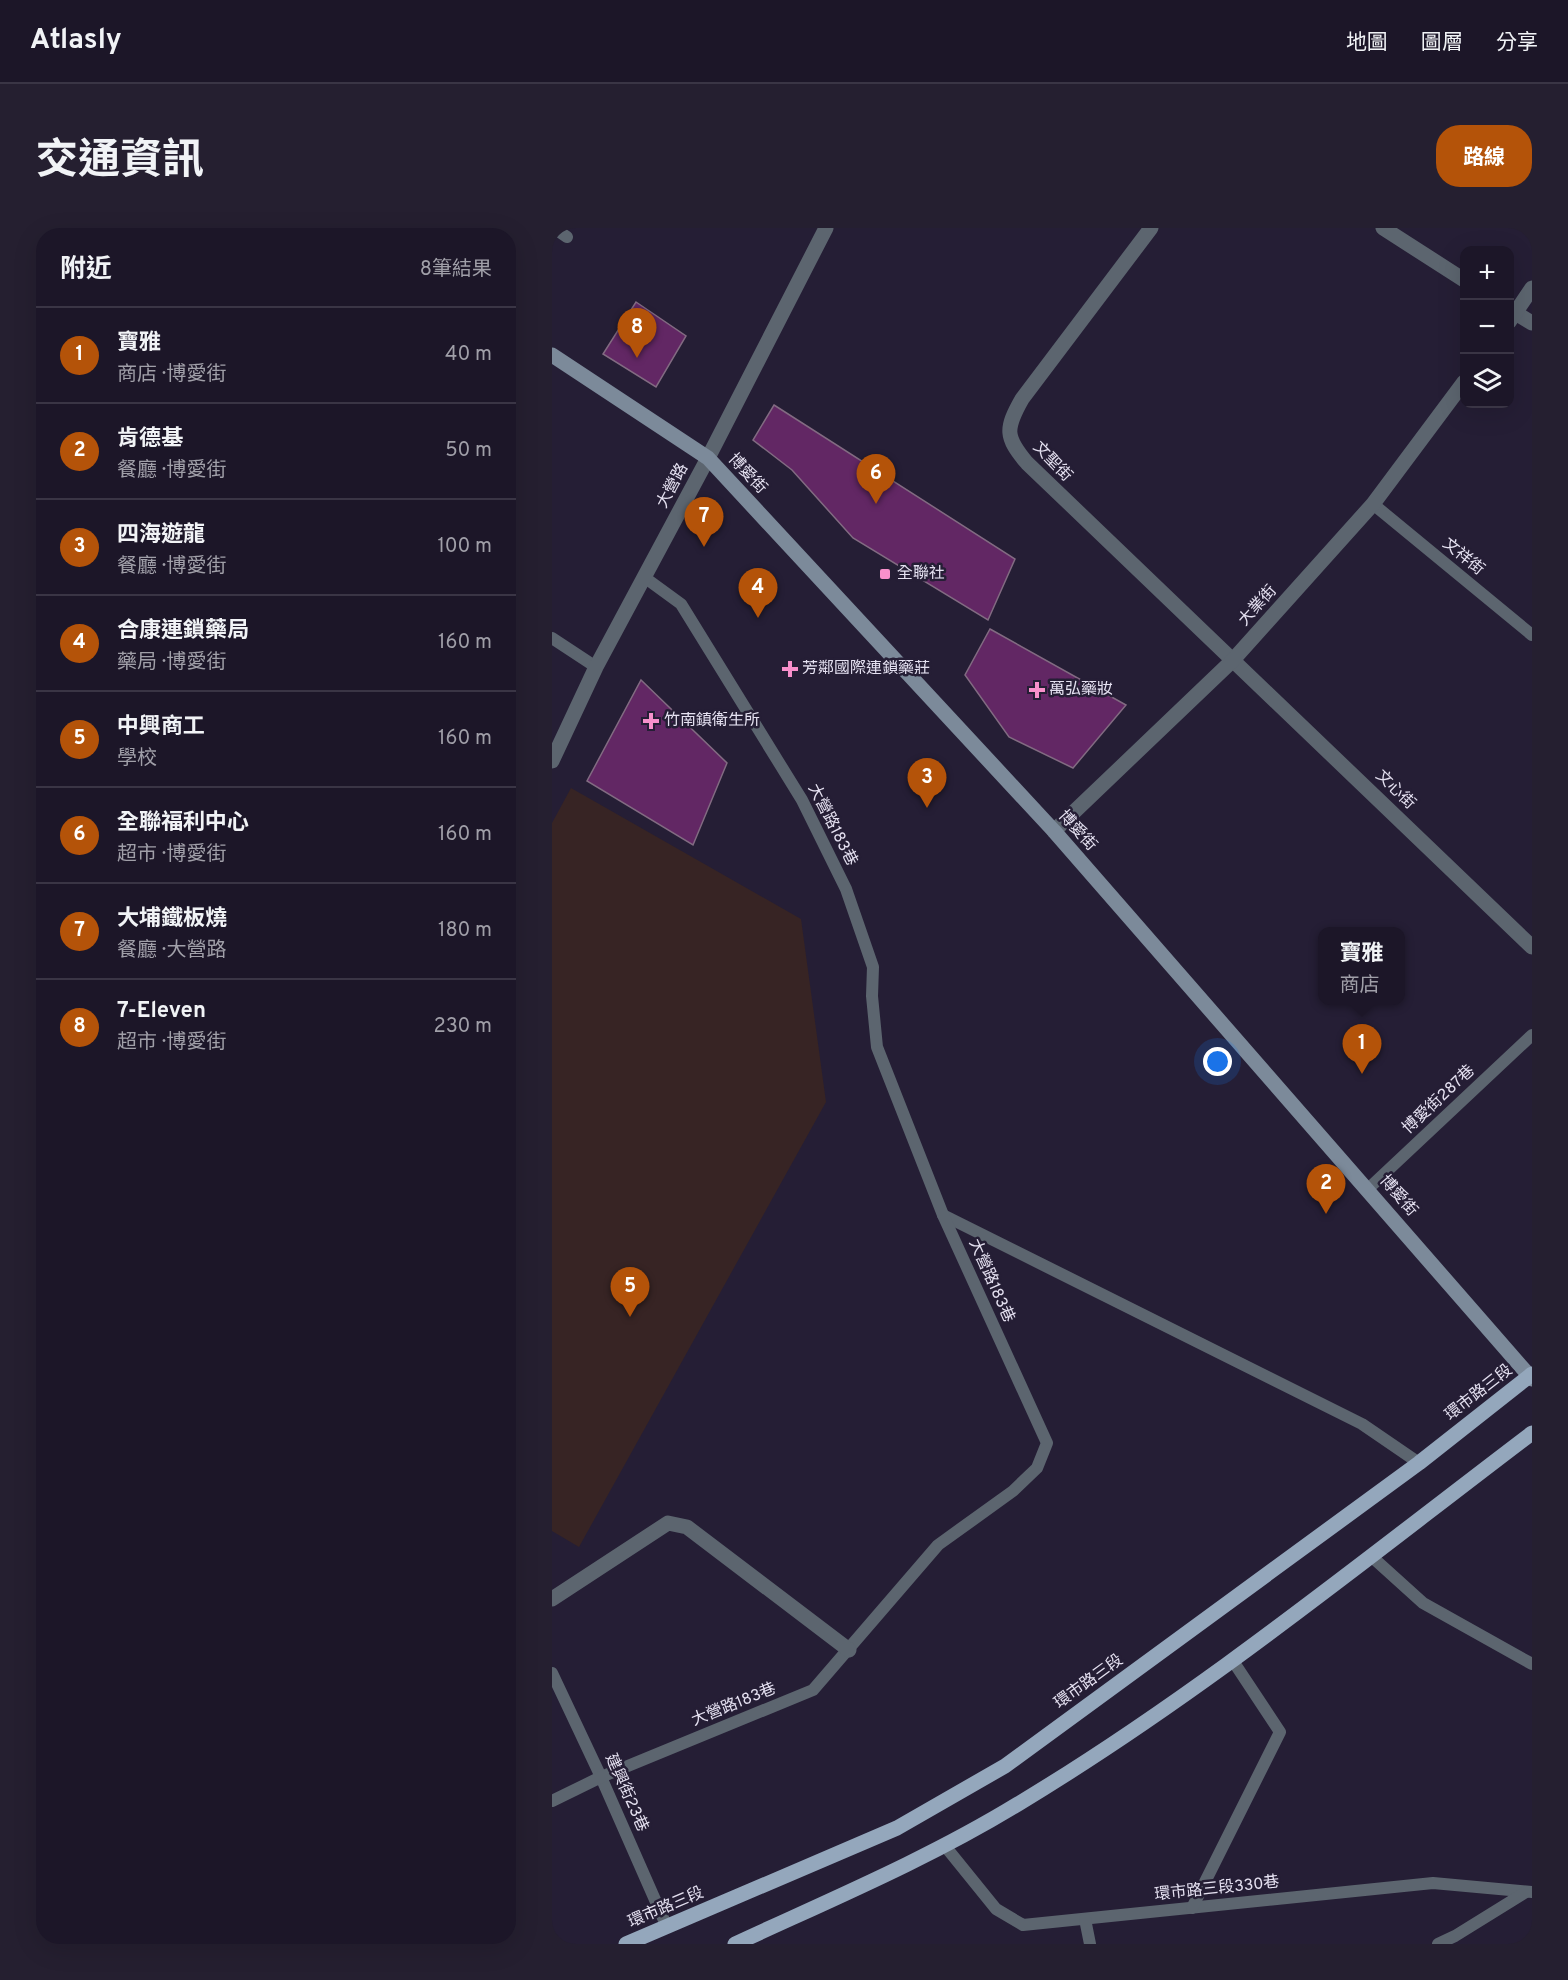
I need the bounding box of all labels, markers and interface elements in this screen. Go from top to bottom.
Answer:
text: Atlasly [30,23,122,59]
text: 地圖 [1346,30,1388,57]
text: 圖層 [1421,30,1463,57]
text: 分享 [1496,30,1538,57]
button: 路線 [1436,125,1532,187]
text: 交通資訊 [36,136,204,189]
map controls [1460,246,1514,408]
button: + [1460,246,1514,300]
text: 附近 [60,254,112,287]
text: 8筆結果 [420,257,492,283]
button: − [1460,300,1514,354]
pin: 8 [618,308,656,358]
text: 寶雅 [117,330,161,357]
text: 1 [76,342,84,368]
text: 40 m [445,342,492,368]
button: layers [1460,354,1514,408]
text: 商店 · 博愛街 [117,362,226,388]
text: 肯德基 [117,426,183,453]
text: 2 [73,438,86,464]
text: 50 m [445,438,492,464]
street label: 文聖街 [1028,438,1076,486]
street label: 博愛街 [723,450,771,498]
pin: 6 [856,454,896,504]
text: 餐廳 · 博愛街 [117,458,226,484]
street label: 大營路 [653,460,693,512]
pin: 7 [684,498,724,547]
text: 四海遊龍 [117,522,205,549]
text: 3 [74,534,86,560]
text: 100 m [437,534,492,560]
street label: 文祥街 [1438,534,1488,580]
text: 餐廳 · 博愛街 [117,554,226,580]
place label: 全聯社 [897,564,945,584]
marker: 全聯社 [878,567,892,581]
pin: 4 [738,568,778,618]
street label: 大業街 [1235,581,1281,631]
text: 合康連鎖藥局 [117,618,249,645]
text: 4 [73,630,86,656]
text: 160 m [438,630,492,656]
text: 藥局 · 博愛街 [117,650,226,676]
place label: 芳鄰國際連鎖藥莊 [802,659,930,679]
marker: 芳鄰國際連鎖藥莊 [783,662,797,676]
place label: 萬弘藥妝 [1049,680,1113,700]
marker: 萬弘藥妝 [1030,683,1044,697]
place label: 竹南鎮衛生所 [664,711,760,731]
marker: 竹南鎮衛生所 [642,712,660,730]
text: 中興商工 [117,714,205,741]
text: 5 [73,726,86,752]
text: 160 m [438,726,492,752]
text: 學校 [117,746,157,772]
pin: 3 [908,758,946,808]
street label: 文心街 [1371,766,1419,814]
street label: 大營路183巷 [803,781,861,869]
street label: 博愛街 [1054,806,1100,856]
text: 全聯福利中心 [117,810,249,837]
text: 6 [73,822,86,848]
text: 160 m [438,822,492,848]
text: 超市 · 博愛街 [117,842,226,868]
text: 大埔鐵板燒 [117,906,227,933]
text: 7 [74,918,85,944]
text: 180 m [438,918,492,944]
popup [1318,927,1405,1005]
text: 餐廳 · 大營路 [117,938,226,964]
text: 寶雅 [1339,941,1384,968]
text: 商店 [1339,973,1379,999]
text: 7-Eleven [117,998,206,1025]
text: 8 [73,1014,86,1040]
text: 230 m [433,1014,492,1040]
pin: 1 [1342,1024,1382,1074]
text: 超市 · 博愛街 [117,1030,226,1056]
your location [1203,1047,1232,1076]
street label: 博愛街287巷 [1399,1061,1479,1139]
pin: 2 [1306,1164,1346,1214]
street label: 博愛街 [1375,1171,1421,1221]
street label: 大營路183巷 [964,1236,1018,1326]
pin: 5 [610,1268,650,1317]
street label: 環市路三段 [1441,1360,1517,1426]
street label: 環市路三段 [1051,1650,1127,1714]
street label: 大營路183巷 [689,1679,779,1731]
street label: 建興街23巷 [600,1751,652,1835]
street label: 環市路三段330巷 [1154,1873,1280,1905]
street label: 環市路三段 [625,1883,707,1933]

